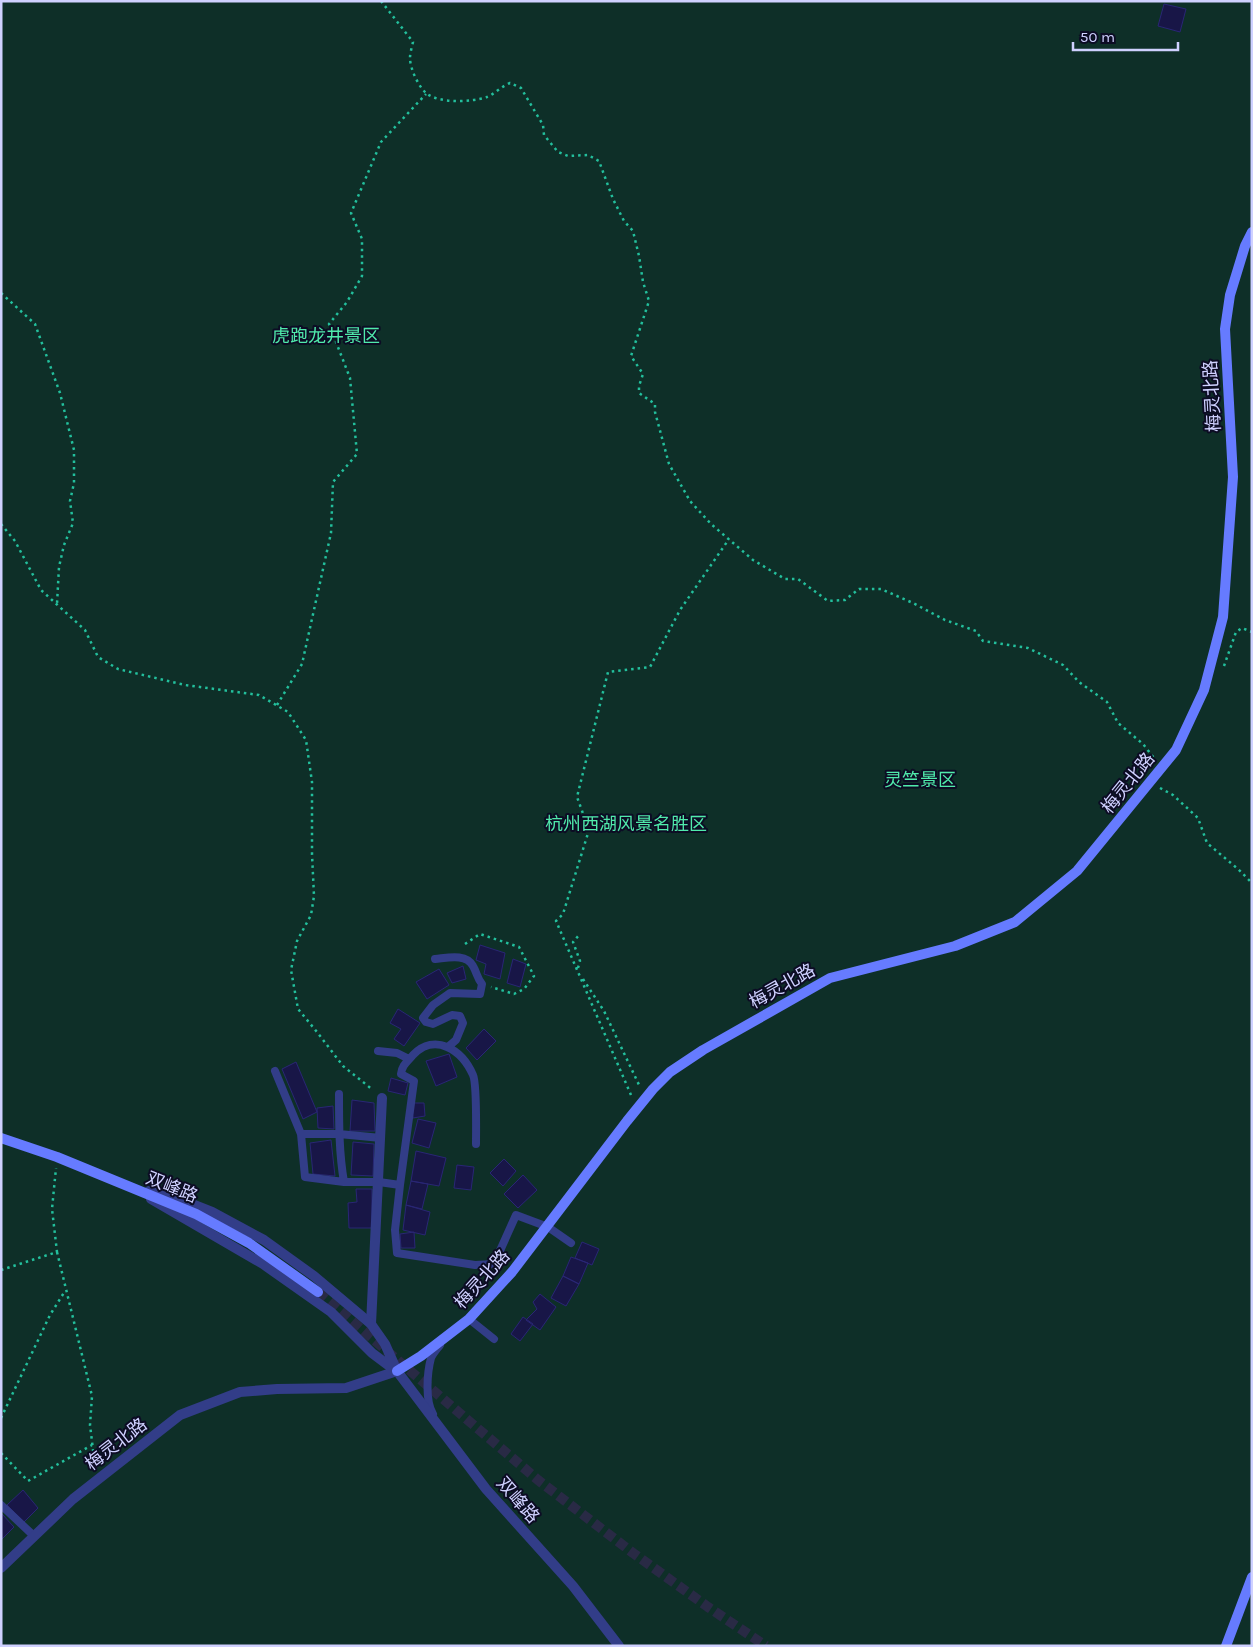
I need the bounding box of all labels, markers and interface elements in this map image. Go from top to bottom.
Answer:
scale bar [1073,20,1178,52]
text: 50 m [1080,28,1115,46]
park label: 虎跑龙井景区 [272,325,380,347]
street label: 梅灵北路 [1199,359,1225,433]
street label: 梅灵北路 [1097,748,1159,818]
park label: 灵竺景区 [884,769,956,791]
park label: 杭州西湖风景名胜区 [545,813,707,835]
street label: 梅灵北路 [745,959,819,1013]
street label: 双峰路 [143,1167,201,1207]
street label: 梅灵北路 [450,1245,514,1313]
street label: 梅灵北路 [81,1413,151,1475]
street label: 双峰路 [492,1472,544,1528]

